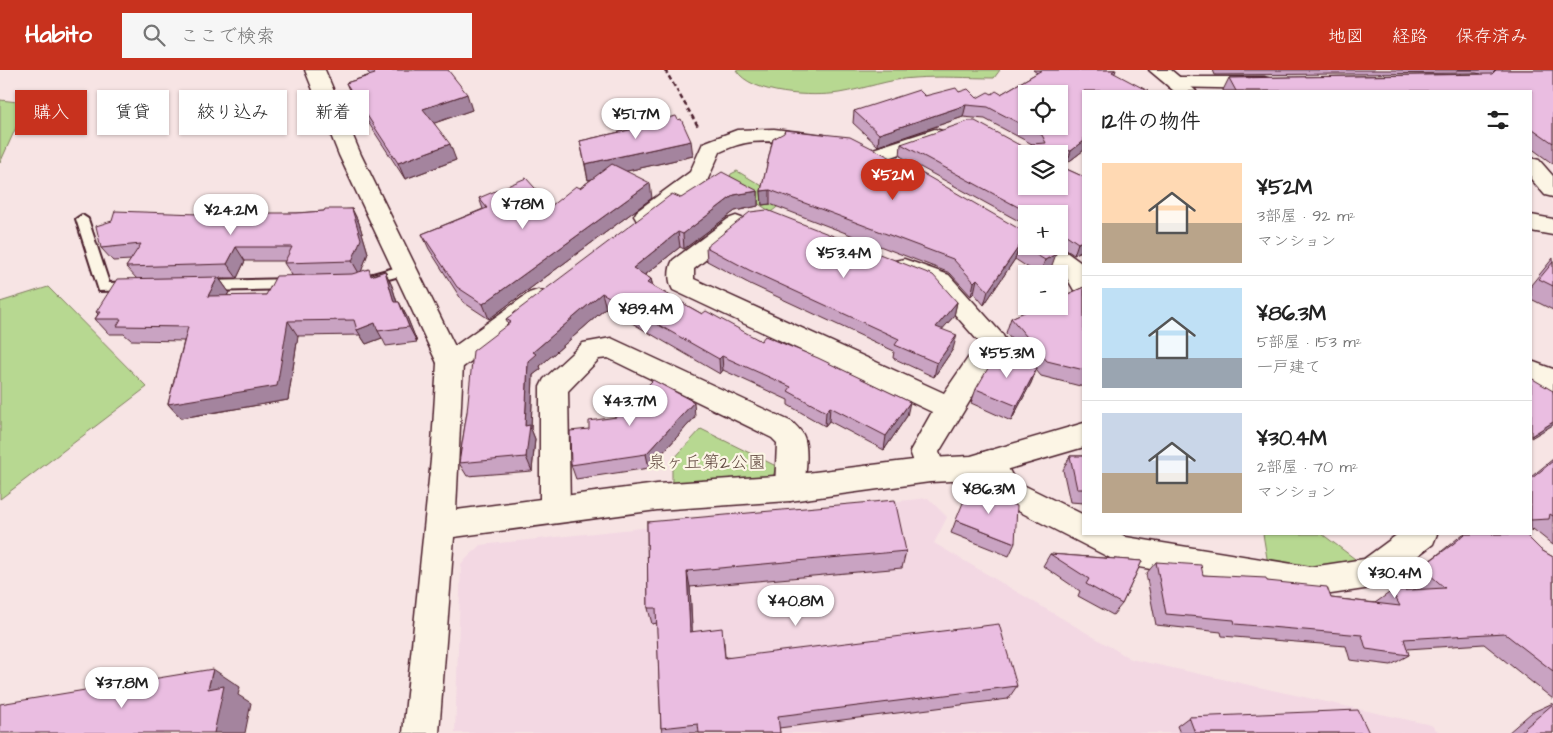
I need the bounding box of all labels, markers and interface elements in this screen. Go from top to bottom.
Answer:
search box [122,13,472,58]
text: Habito [25,18,92,52]
icon: search [140,21,168,49]
text: ここで検索 [180,23,275,50]
text: 地図 [1328,24,1364,49]
text: 経路 [1392,24,1428,49]
text: 保存済み [1456,24,1528,49]
map controls [1018,85,1068,315]
button: locate [1018,85,1068,135]
chip: 購入 [15,90,87,135]
chip: 賃貸 [97,90,169,135]
chip: 絞り込み [179,90,287,135]
chip: 新着 [297,90,369,135]
pin: ¥51.7M [595,98,677,140]
text: ¥51.7M [612,103,660,125]
icon: filters [1484,106,1512,134]
text: 12件の物件 [1102,107,1201,136]
button: layers [1018,145,1068,195]
pin: ¥52M [863,158,923,201]
text: ¥52M [872,164,914,186]
text: ¥52M [1257,173,1312,202]
icon: home [1142,183,1202,243]
pin: ¥78M [493,188,553,230]
text: ¥78M [502,193,544,215]
pin: ¥24.2M [190,194,272,236]
text: ¥24.2M [204,199,258,221]
button: + [1018,205,1068,255]
text: 3部屋 · 92 m² [1257,205,1355,227]
text: マンション [1257,230,1336,252]
pin: ¥53.4M [803,236,885,279]
text: ¥53.4M [817,242,871,264]
button: − [1018,265,1068,315]
pin: ¥89.4M [605,292,687,335]
text: ¥89.4M [619,298,673,320]
text: ¥86.3M [1257,299,1326,328]
icon: home [1142,308,1202,368]
text: 5部屋 · 153 m² [1257,331,1362,353]
pin: ¥55.3M [966,336,1048,379]
text: ¥55.3M [980,342,1034,364]
text: 一戸建て [1257,356,1321,378]
pin: ¥43.7M [589,384,671,427]
text: ¥43.7M [604,390,656,412]
text: ¥30.4M [1257,424,1327,453]
icon: home [1142,433,1202,493]
park label: 泉ヶ丘第2公園 [648,450,766,475]
text: 2部屋 · 70 m² [1257,456,1358,478]
pin: ¥86.3M [948,472,1030,515]
text: ¥86.3M [963,478,1015,500]
text: マンション [1257,481,1336,503]
pin: ¥30.4M [1354,556,1436,599]
text: ¥30.4M [1368,562,1422,584]
pin: ¥40.8M [755,584,837,627]
text: ¥40.8M [768,590,824,612]
pin: ¥37.8M [81,666,163,709]
text: ¥37.8M [96,672,148,694]

